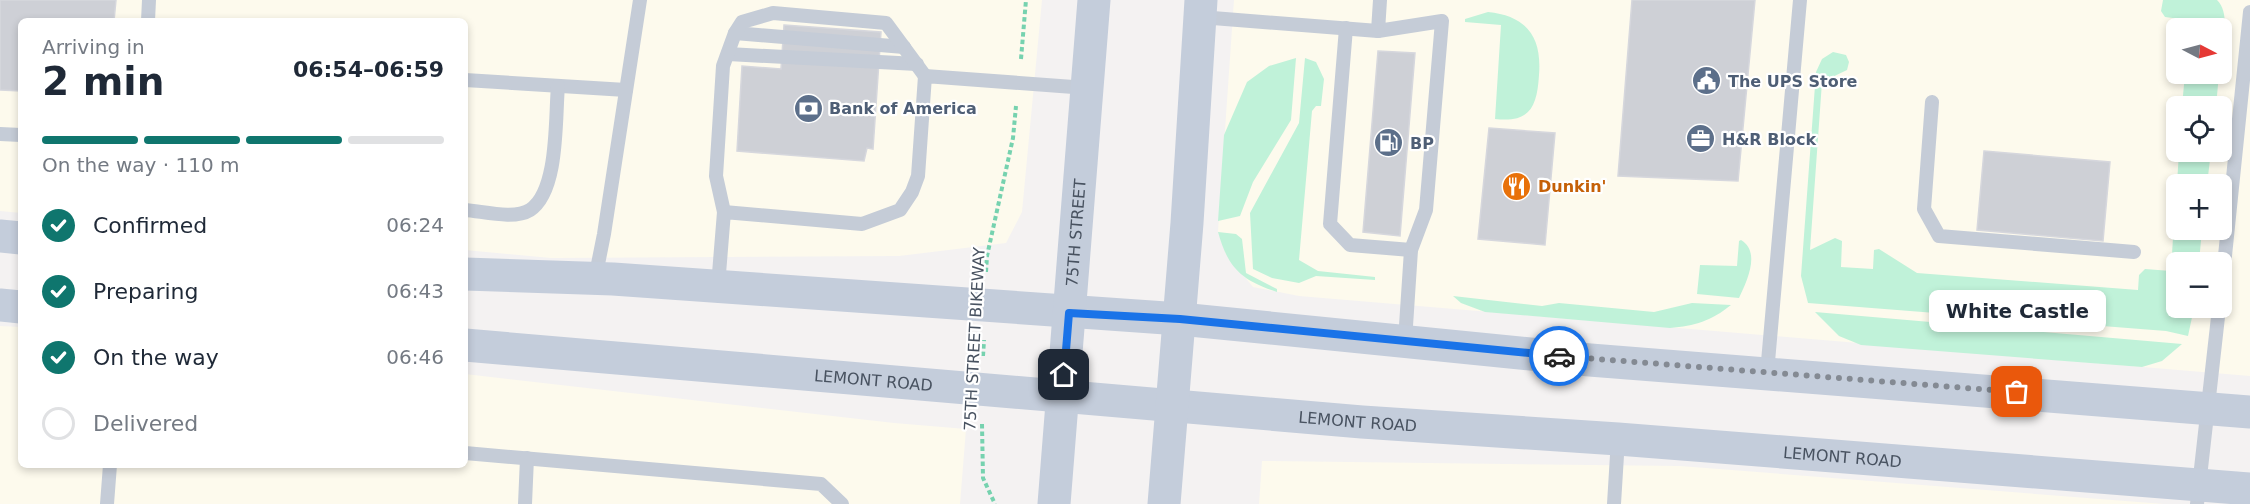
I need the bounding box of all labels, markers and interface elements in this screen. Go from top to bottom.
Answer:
north arrow [2166,18,2232,84]
map controls [2166,18,2232,318]
text: Arriving in [42,35,145,59]
text: 06:54–06:59 [293,57,444,82]
text: 2 min [42,59,164,104]
public building icon: The UPS Store [1691,65,1723,97]
place label: The UPS Store [1728,72,1858,91]
bank icon: Bank of America [792,92,824,124]
button: locate [2166,96,2232,162]
place label: Bank of America [829,99,977,118]
office icon: H&R Block [1685,123,1717,155]
fuel station icon: BP [1373,127,1405,159]
place label: H&R Block [1722,130,1816,149]
place label: BP [1410,134,1434,153]
text: On the way · 110 m [42,153,240,177]
restaurant icon: Dunkin' [1501,170,1533,202]
button: + [2166,174,2232,240]
place label: Dunkin' [1538,177,1606,196]
street label: 75TH STREET [1062,178,1090,288]
icon: check [42,209,75,242]
text: Confirmed [93,213,207,238]
text: 06:24 [386,213,444,237]
street label: 75TH STREET BIKEWAY [960,246,989,431]
button: − [2166,252,2232,318]
icon: check [42,275,75,308]
text: Preparing [93,279,199,304]
text: 06:43 [386,279,444,303]
callout: White Castle [1928,290,2106,332]
text: White Castle [1946,299,2089,323]
courier [1529,326,1589,386]
icon: car [1543,340,1576,373]
icon: check [42,341,75,374]
text: On the way [93,345,219,370]
text: 06:46 [386,345,444,369]
pin [1038,349,1089,400]
icon: home [1047,358,1080,391]
street label: LEMONT ROAD [813,366,934,395]
pin [1991,366,2042,417]
icon: bag [2000,375,2033,408]
street label: LEMONT ROAD [1298,408,1418,436]
text: Delivered [93,411,198,436]
street label: LEMONT ROAD [1782,443,1902,471]

